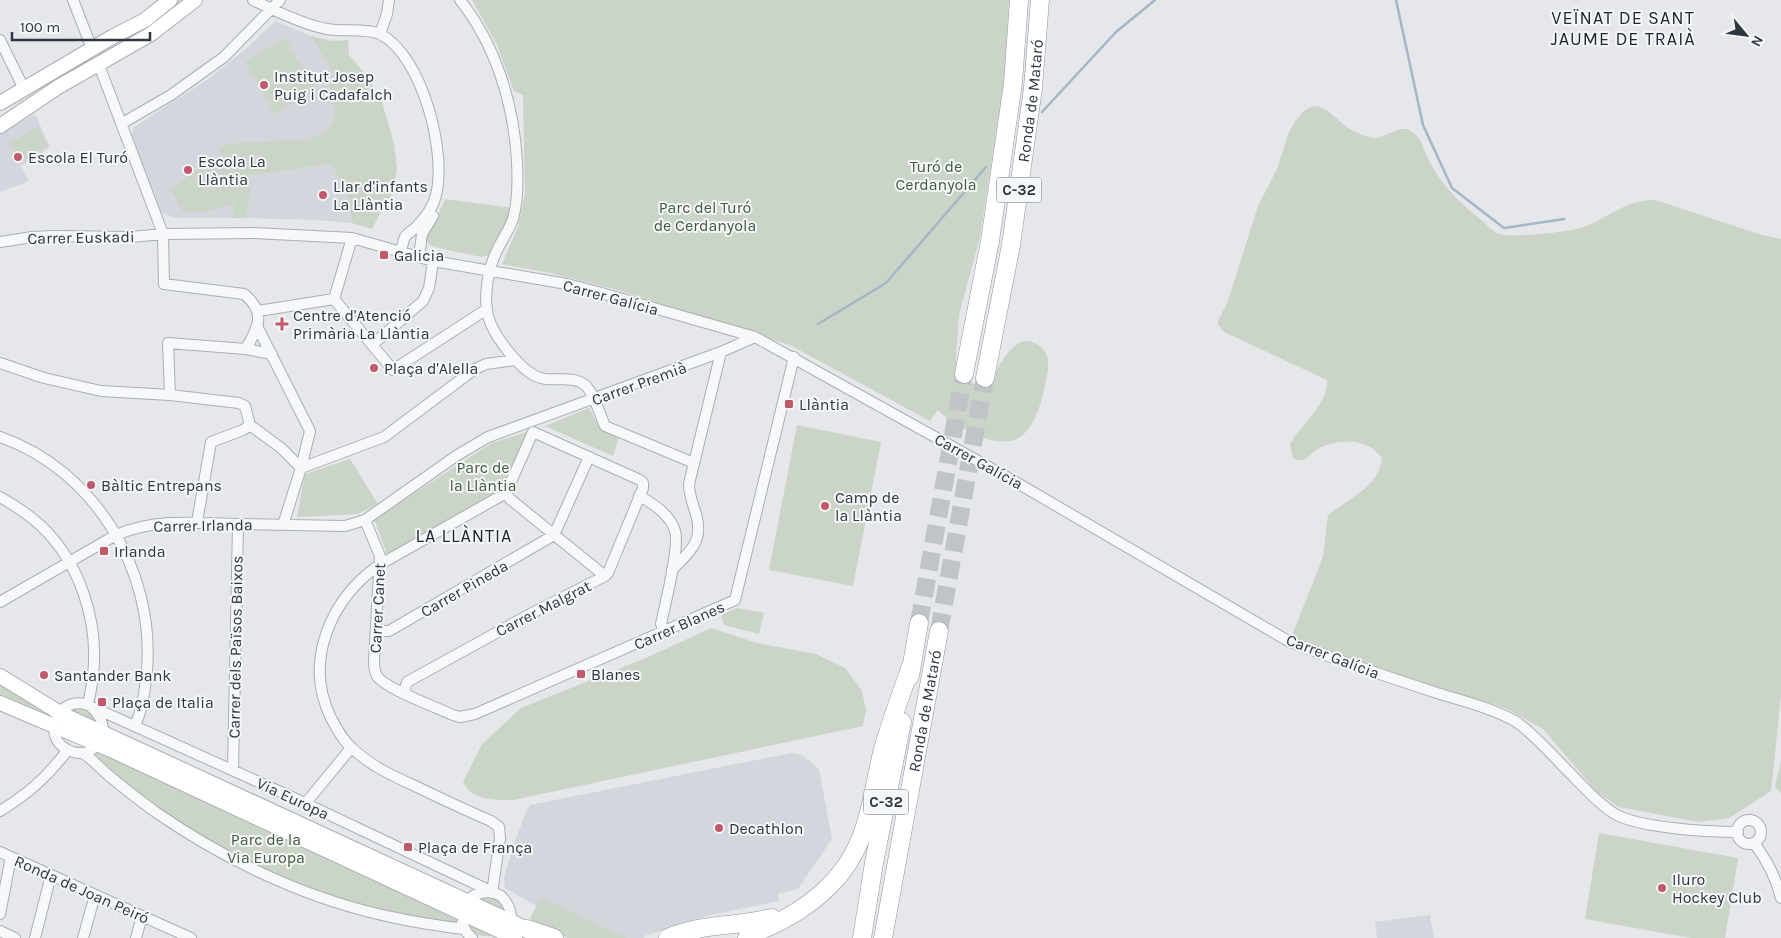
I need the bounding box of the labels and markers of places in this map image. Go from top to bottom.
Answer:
place label: Institut Josep Puig i Cadafalch [274,67,392,104]
marker: Institut Josep Puig i Cadafalch [258,79,270,91]
place label: Escola El Turó [28,148,128,167]
marker: Escola El Turó [12,151,24,163]
place label: Escola La Llàntia [198,152,266,189]
marker: Escola La Llàntia [182,164,194,176]
place label: Llar d'infants La Llàntia [333,177,428,214]
marker: Llar d'infants La Llàntia [317,189,329,201]
place label: Galicia [394,246,444,265]
marker: Galicia [378,249,390,261]
place label: Centre d'Atenció Primària La Llàntia [293,306,429,343]
marker: Centre d'Atenció Primària La Llàntia [275,317,289,331]
place label: Plaça d'Alella [384,359,478,378]
marker: Plaça d'Alella [368,362,380,374]
place label: Llàntia [799,395,849,414]
marker: Llàntia [783,398,795,410]
place label: Bàltic Entrepans [101,476,222,495]
marker: Bàltic Entrepans [85,479,97,491]
place label: Camp de la Llàntia [835,488,902,525]
marker: Camp de la Llàntia [819,500,831,512]
place label: Irlanda [114,542,166,561]
marker: Irlanda [98,545,110,557]
place label: Blanes [591,665,641,684]
place label: Santander Bank [54,666,171,685]
marker: Blanes [575,668,587,680]
marker: Santander Bank [38,669,50,681]
place label: Plaça de Italia [112,693,214,712]
marker: Plaça de Italia [96,696,108,708]
place label: Decathlon [729,819,803,838]
marker: Decathlon [713,822,725,834]
place label: Plaça de França [418,838,532,857]
marker: Plaça de França [402,841,414,853]
place label: Iluro Hockey Club [1672,870,1762,907]
marker: Iluro Hockey Club [1656,882,1668,894]

